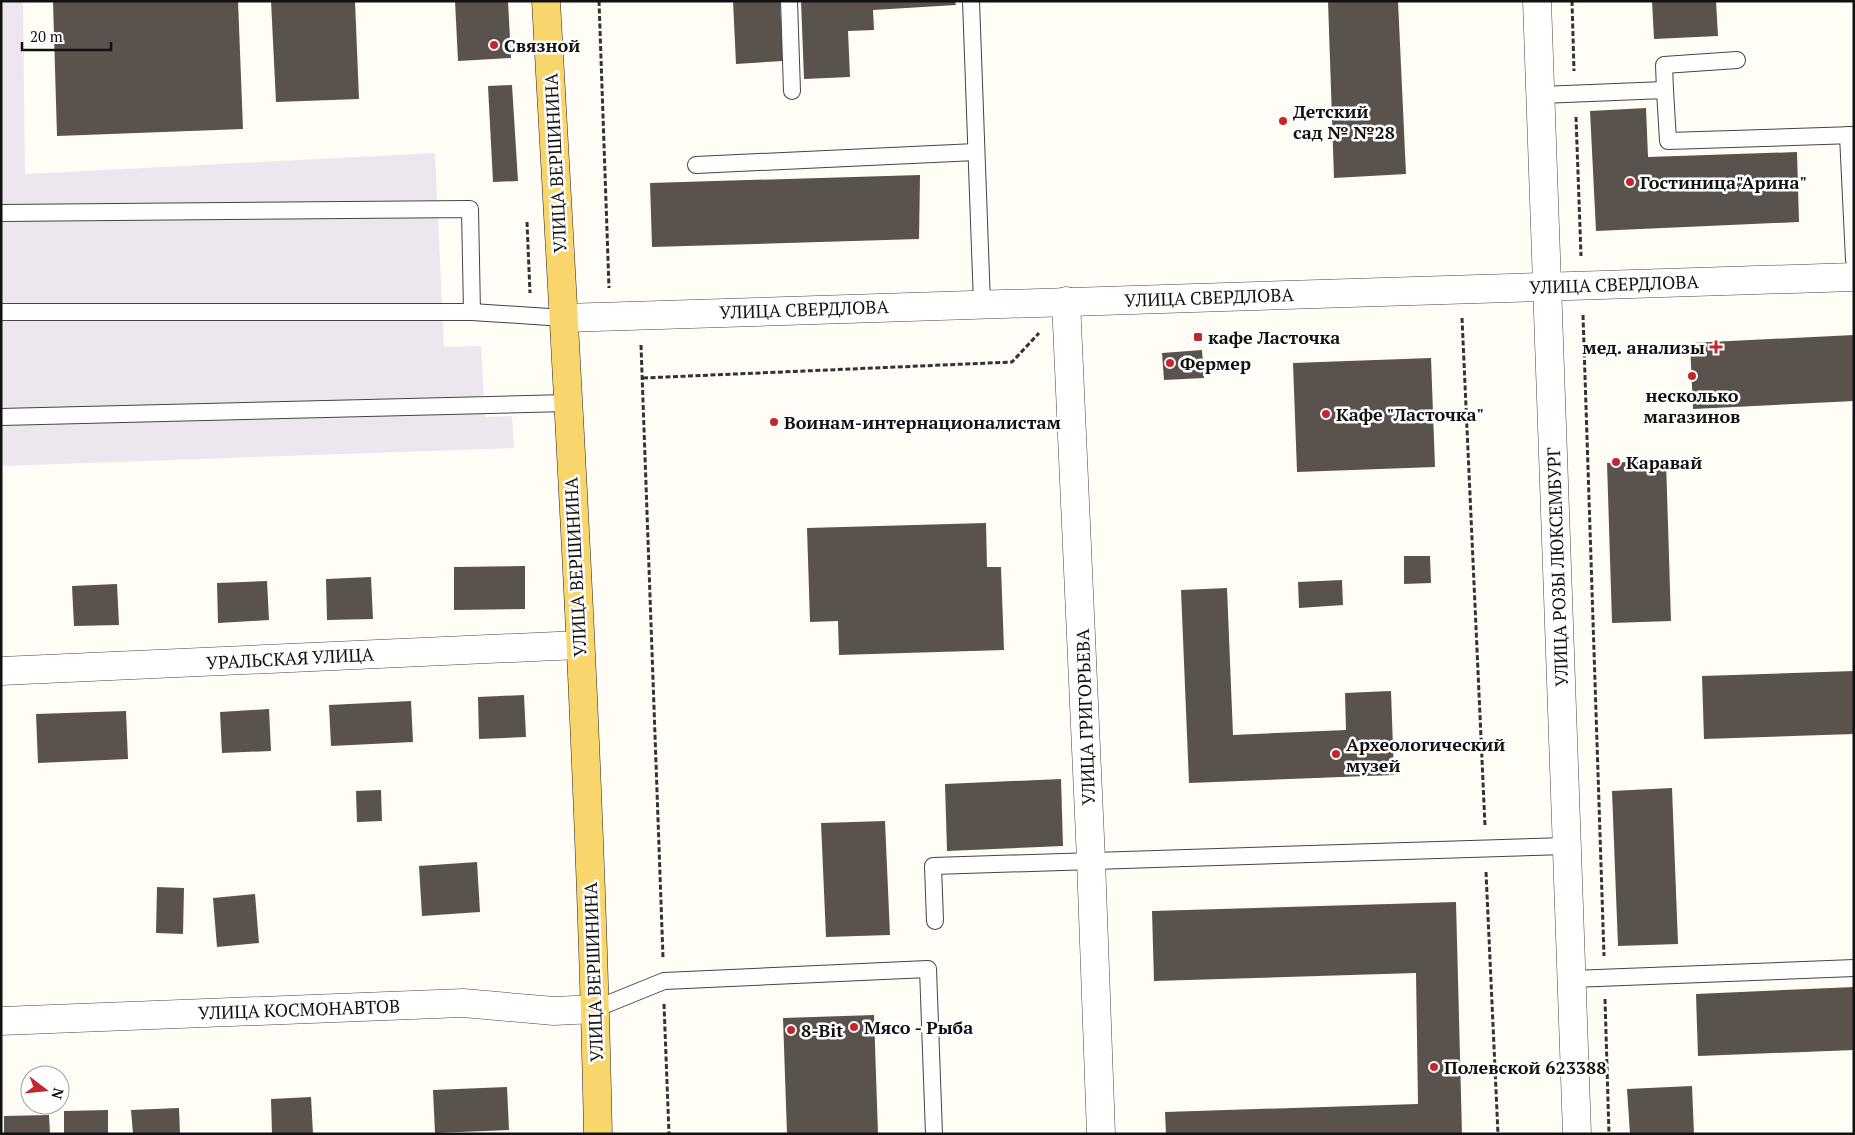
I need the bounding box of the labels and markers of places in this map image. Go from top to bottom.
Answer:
place label: Связной [504,33,580,57]
marker: Связной [488,39,500,51]
place label: Детский сад № №28 [1293,99,1395,144]
marker: Детский сад № №28 [1277,115,1289,127]
place label: Гостиница"Арина" [1640,170,1807,194]
marker: Гостиница"Арина" [1624,176,1636,188]
place label: кафе Ласточка [1208,325,1340,349]
marker: кафе Ласточка [1192,331,1204,343]
place label: мед. анализы [1582,335,1705,359]
marker: мед. анализы [1709,340,1723,354]
place label: Фермер [1180,351,1251,375]
marker: Фермер [1164,357,1176,369]
marker: несколько магазинов [1686,370,1698,382]
place label: несколько магазинов [1644,383,1740,428]
place label: Кафе "Ласточка" [1336,402,1484,426]
marker: Кафе "Ласточка" [1320,408,1332,420]
place label: Воинам-интернационалистам [784,410,1061,434]
marker: Воинам-интернационалистам [768,416,780,428]
place label: Каравай [1626,450,1702,474]
marker: Каравай [1610,456,1622,468]
place label: Археологический музей [1346,732,1505,777]
marker: Археологический музей [1330,748,1342,760]
place label: Мясо - Рыба [864,1015,973,1039]
place label: 8-Bit [801,1018,843,1042]
marker: Мясо - Рыба [848,1021,860,1033]
marker: 8-Bit [785,1024,797,1036]
place label: Полевской 623388 [1444,1055,1606,1079]
marker: Полевской 623388 [1428,1061,1440,1073]

